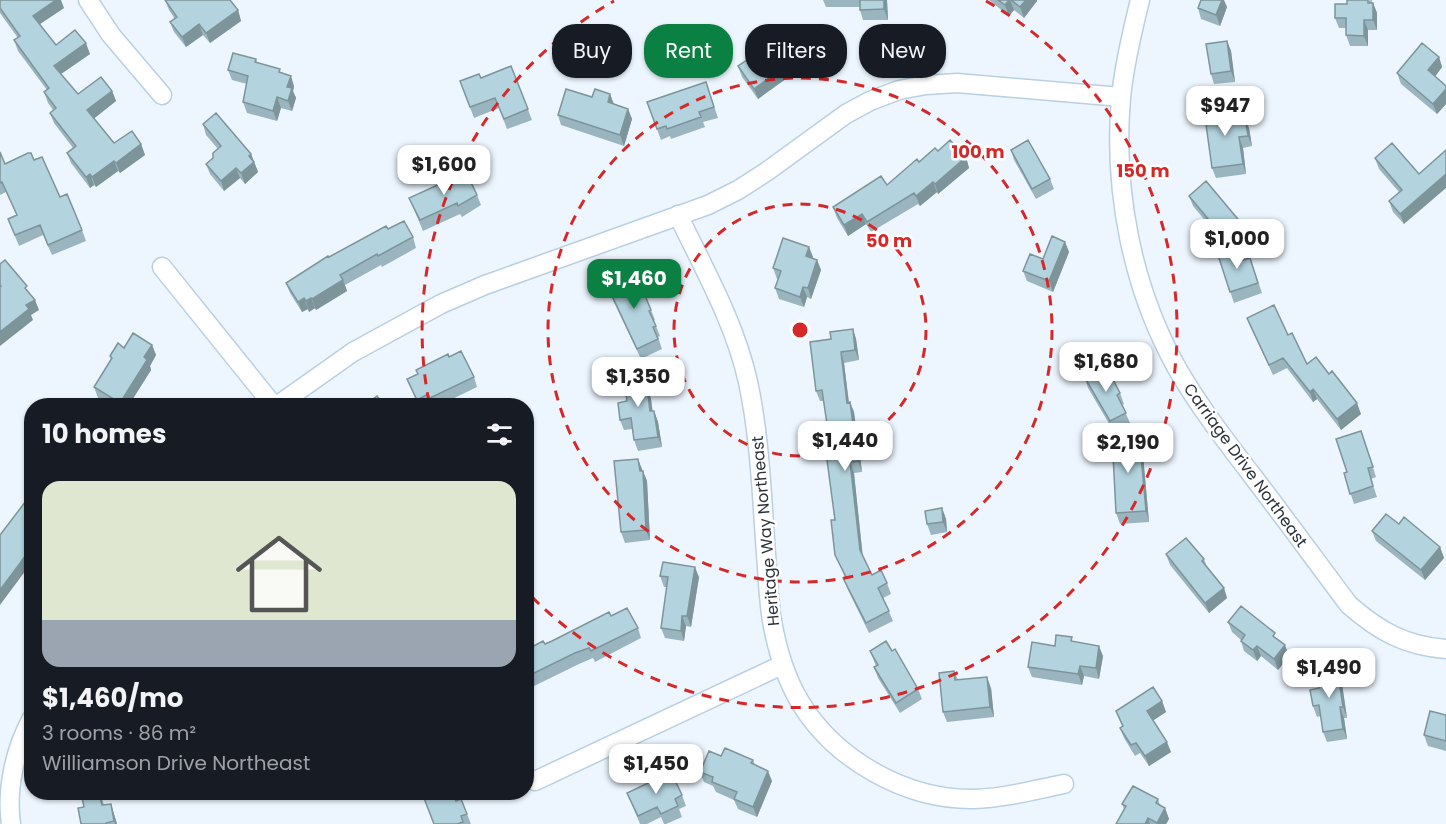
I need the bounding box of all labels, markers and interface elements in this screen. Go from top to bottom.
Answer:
chip: Buy [552,24,632,78]
chip: Rent [644,24,733,78]
chip: Filters [745,24,847,78]
chip: New [859,24,946,78]
pin: $947 [1189,86,1261,137]
text: $947 [1200,91,1250,119]
text: 100 m [951,139,1005,164]
pin: $1,600 [395,145,493,196]
text: $1,600 [411,150,477,178]
text: 150 m [1116,158,1170,183]
pin: $1,000 [1188,219,1286,270]
text: $1,000 [1204,224,1270,252]
text: 50 m [866,228,912,253]
pin: $1,460 [585,259,683,310]
text: $1,460 [601,264,667,292]
centre of rings [790,320,810,340]
pin: $1,680 [1057,342,1155,393]
text: $1,680 [1073,347,1139,375]
pin: $1,350 [589,357,687,408]
text: $1,350 [606,362,670,390]
street label: Carriage Drive Northeast [1178,379,1313,552]
text: 10 homes [42,416,166,452]
icon: filters [483,418,516,451]
pin: $1,440 [796,421,894,472]
pin: $2,190 [1079,423,1177,474]
text: $1,440 [812,426,878,454]
text: $2,190 [1096,428,1160,456]
street label: Heritage Way Northeast [746,435,785,627]
icon: home [225,520,333,628]
pin: $1,490 [1280,648,1378,699]
text: $1,490 [1296,653,1362,681]
text: $1,460/mo [42,680,183,716]
text: 3 rooms · 86 m² [42,719,196,747]
pin: $1,450 [607,744,705,795]
text: Williamson Drive Northeast [42,749,310,777]
text: $1,450 [623,749,689,777]

